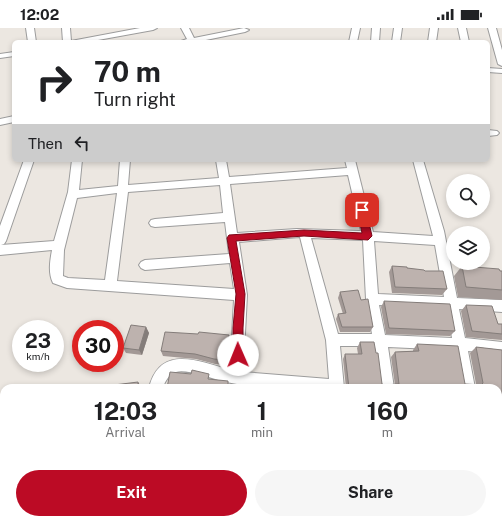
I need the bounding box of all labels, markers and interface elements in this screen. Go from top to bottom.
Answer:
text: 12:02 [20,6,59,23]
text: 70 m [94,55,161,88]
icon: right [28,56,80,108]
text: Turn right [94,89,176,110]
icon: left [71,132,93,154]
text: Then [28,135,63,152]
map controls [446,174,490,270]
button: search [446,174,490,218]
pin [345,193,379,227]
icon: arrive [351,199,373,221]
button: layers [446,226,490,270]
speed limit sign: 30 [72,320,124,372]
text: 23 [25,329,51,353]
position arrow [217,334,259,376]
text: km/h [26,350,50,362]
text: 12:03 [94,397,157,425]
text: 1 [257,397,267,425]
text: 160 [367,397,408,425]
text: Arrival [105,425,146,440]
text: min [251,425,273,440]
text: m [382,425,393,440]
button: Exit [16,470,247,516]
button: Share [255,470,486,516]

